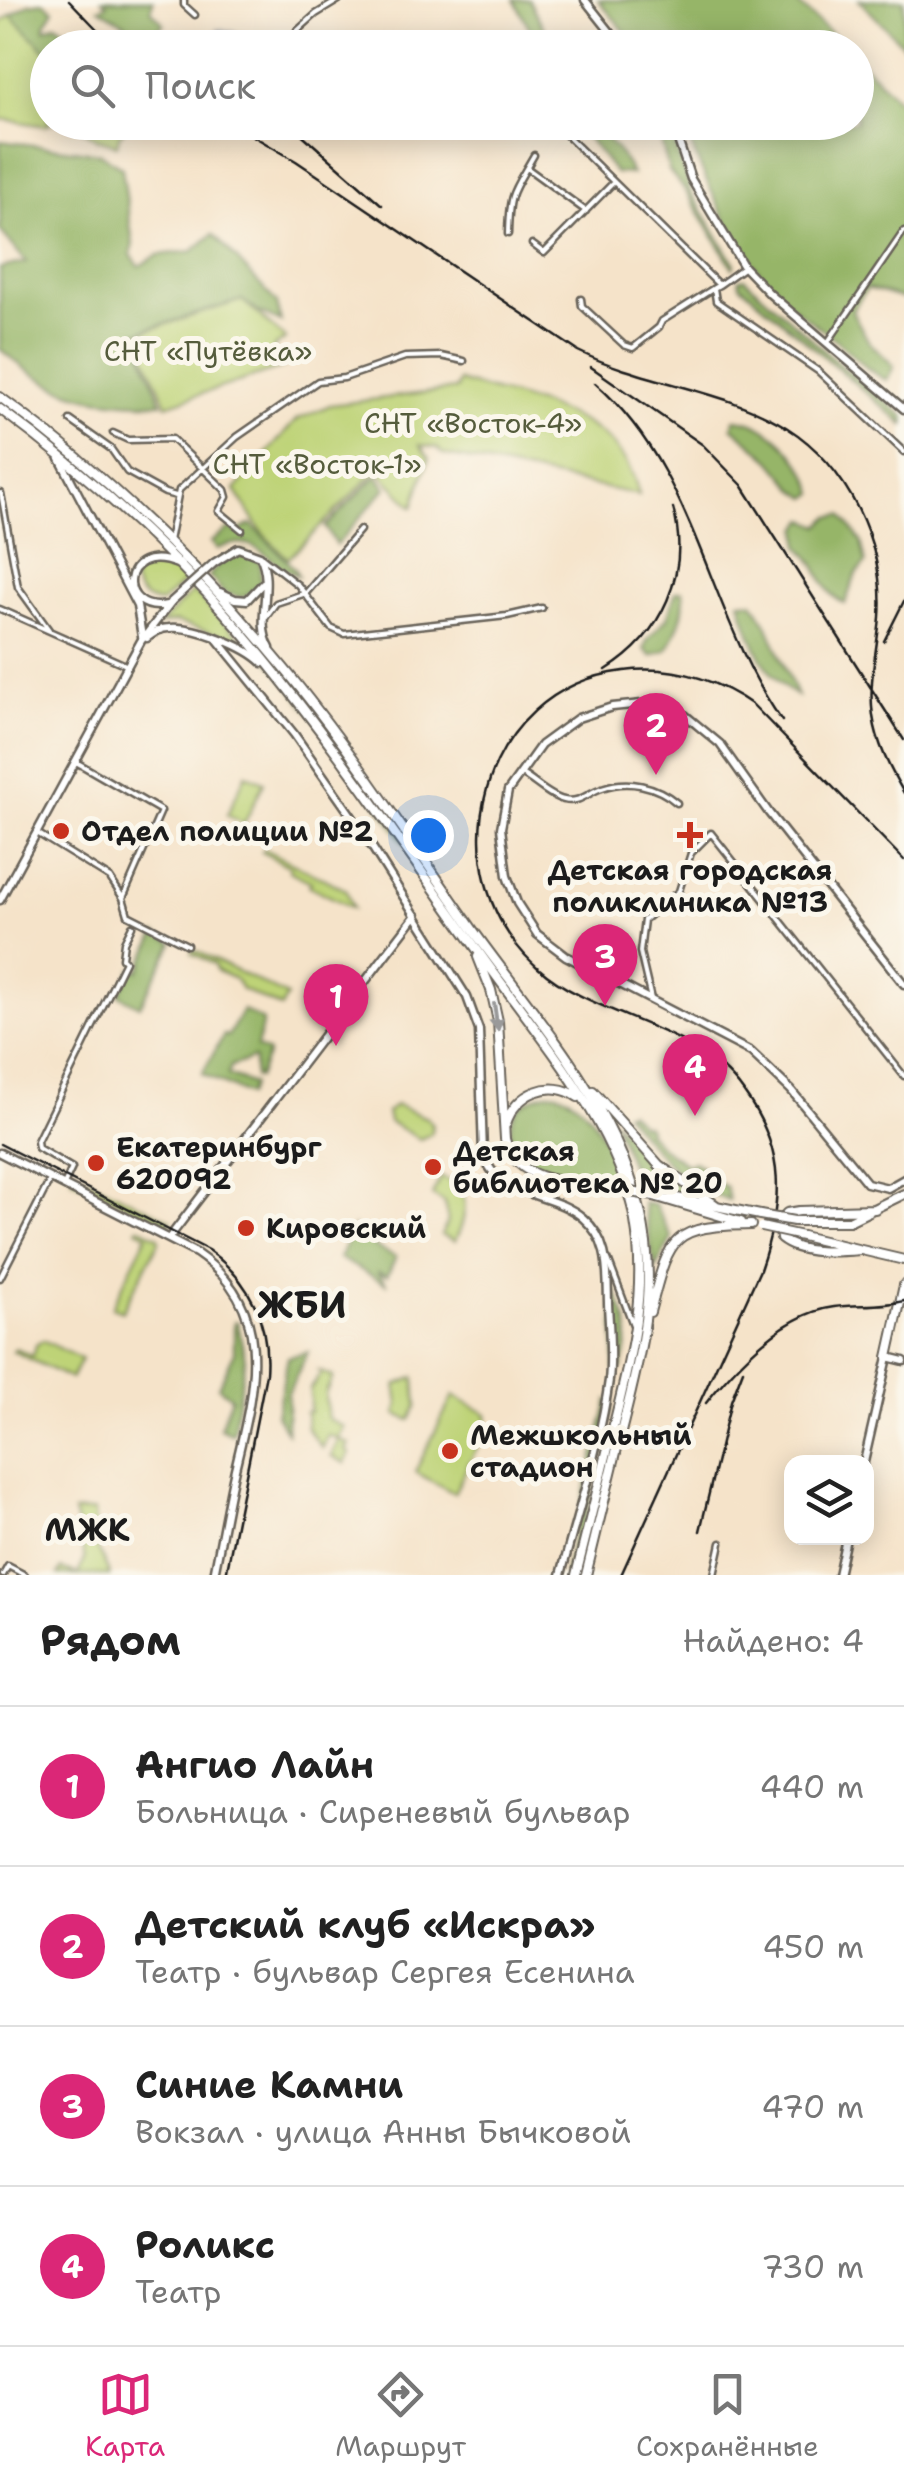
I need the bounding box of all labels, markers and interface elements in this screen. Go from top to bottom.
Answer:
search box [30,30,874,140]
icon: search [65,58,120,113]
text: Поиск [145,60,256,111]
park label: СНТ «Путёвка» [104,332,312,370]
park label: СНТ «Восток-4» [364,404,582,442]
park label: СНТ «Восток-1» [213,445,421,483]
pin: 2 [624,692,688,775]
your location [403,810,454,861]
place label: Отдел полиции №2 [81,812,373,850]
marker: Отдел полиции №2 [50,820,72,842]
marker: Детская городская поликлиника №13 [677,822,703,848]
place label: Детская городская поликлиника №13 [548,851,832,921]
pin: 3 [572,924,638,1006]
pin: 1 [304,964,368,1046]
one-way arrow [489,1001,505,1033]
pin: 4 [662,1034,728,1116]
place label: Екатеринбург 620092 [116,1128,322,1198]
place label: Детская библиотека № 20 [453,1132,723,1202]
marker: Екатеринбург 620092 [85,1152,107,1174]
marker: Детская библиотека № 20 [422,1156,444,1178]
place label: Кировский [266,1209,426,1247]
marker: Кировский [235,1217,257,1239]
district label: ЖБИ [257,1279,347,1330]
place label: Межшкольный стадион [470,1416,692,1486]
marker: Межшкольный стадион [439,1440,461,1462]
map controls [784,1455,874,1545]
button: layers [784,1455,874,1545]
district label: МЖК [44,1508,130,1551]
text: Рядом [40,1612,181,1668]
text: Найдено: 4 [683,1619,864,1662]
text: Ангио Лайн [135,1739,374,1790]
text: 1 [65,1765,80,1808]
text: 440 m [759,1765,864,1808]
text: Больница · Сиреневый бульвар [135,1790,630,1833]
text: Детский клуб «Искра» [135,1899,595,1950]
text: 2 [61,1925,84,1968]
text: 450 m [762,1925,864,1968]
text: Театр · бульвар Сергея Есенина [135,1950,635,1993]
text: Синие Камни [135,2059,403,2110]
text: 3 [61,2085,84,2128]
text: 470 m [761,2085,864,2128]
text: Вокзал · улица Анны Бычковой [135,2110,631,2153]
text: Роликс [135,2219,275,2270]
text: 4 [61,2245,84,2288]
text: 730 m [761,2245,864,2288]
text: Театр [135,2270,221,2313]
tab: Карта [85,2367,165,2465]
tab: Маршрут [335,2367,466,2465]
tab: Сохранённые [636,2367,819,2465]

